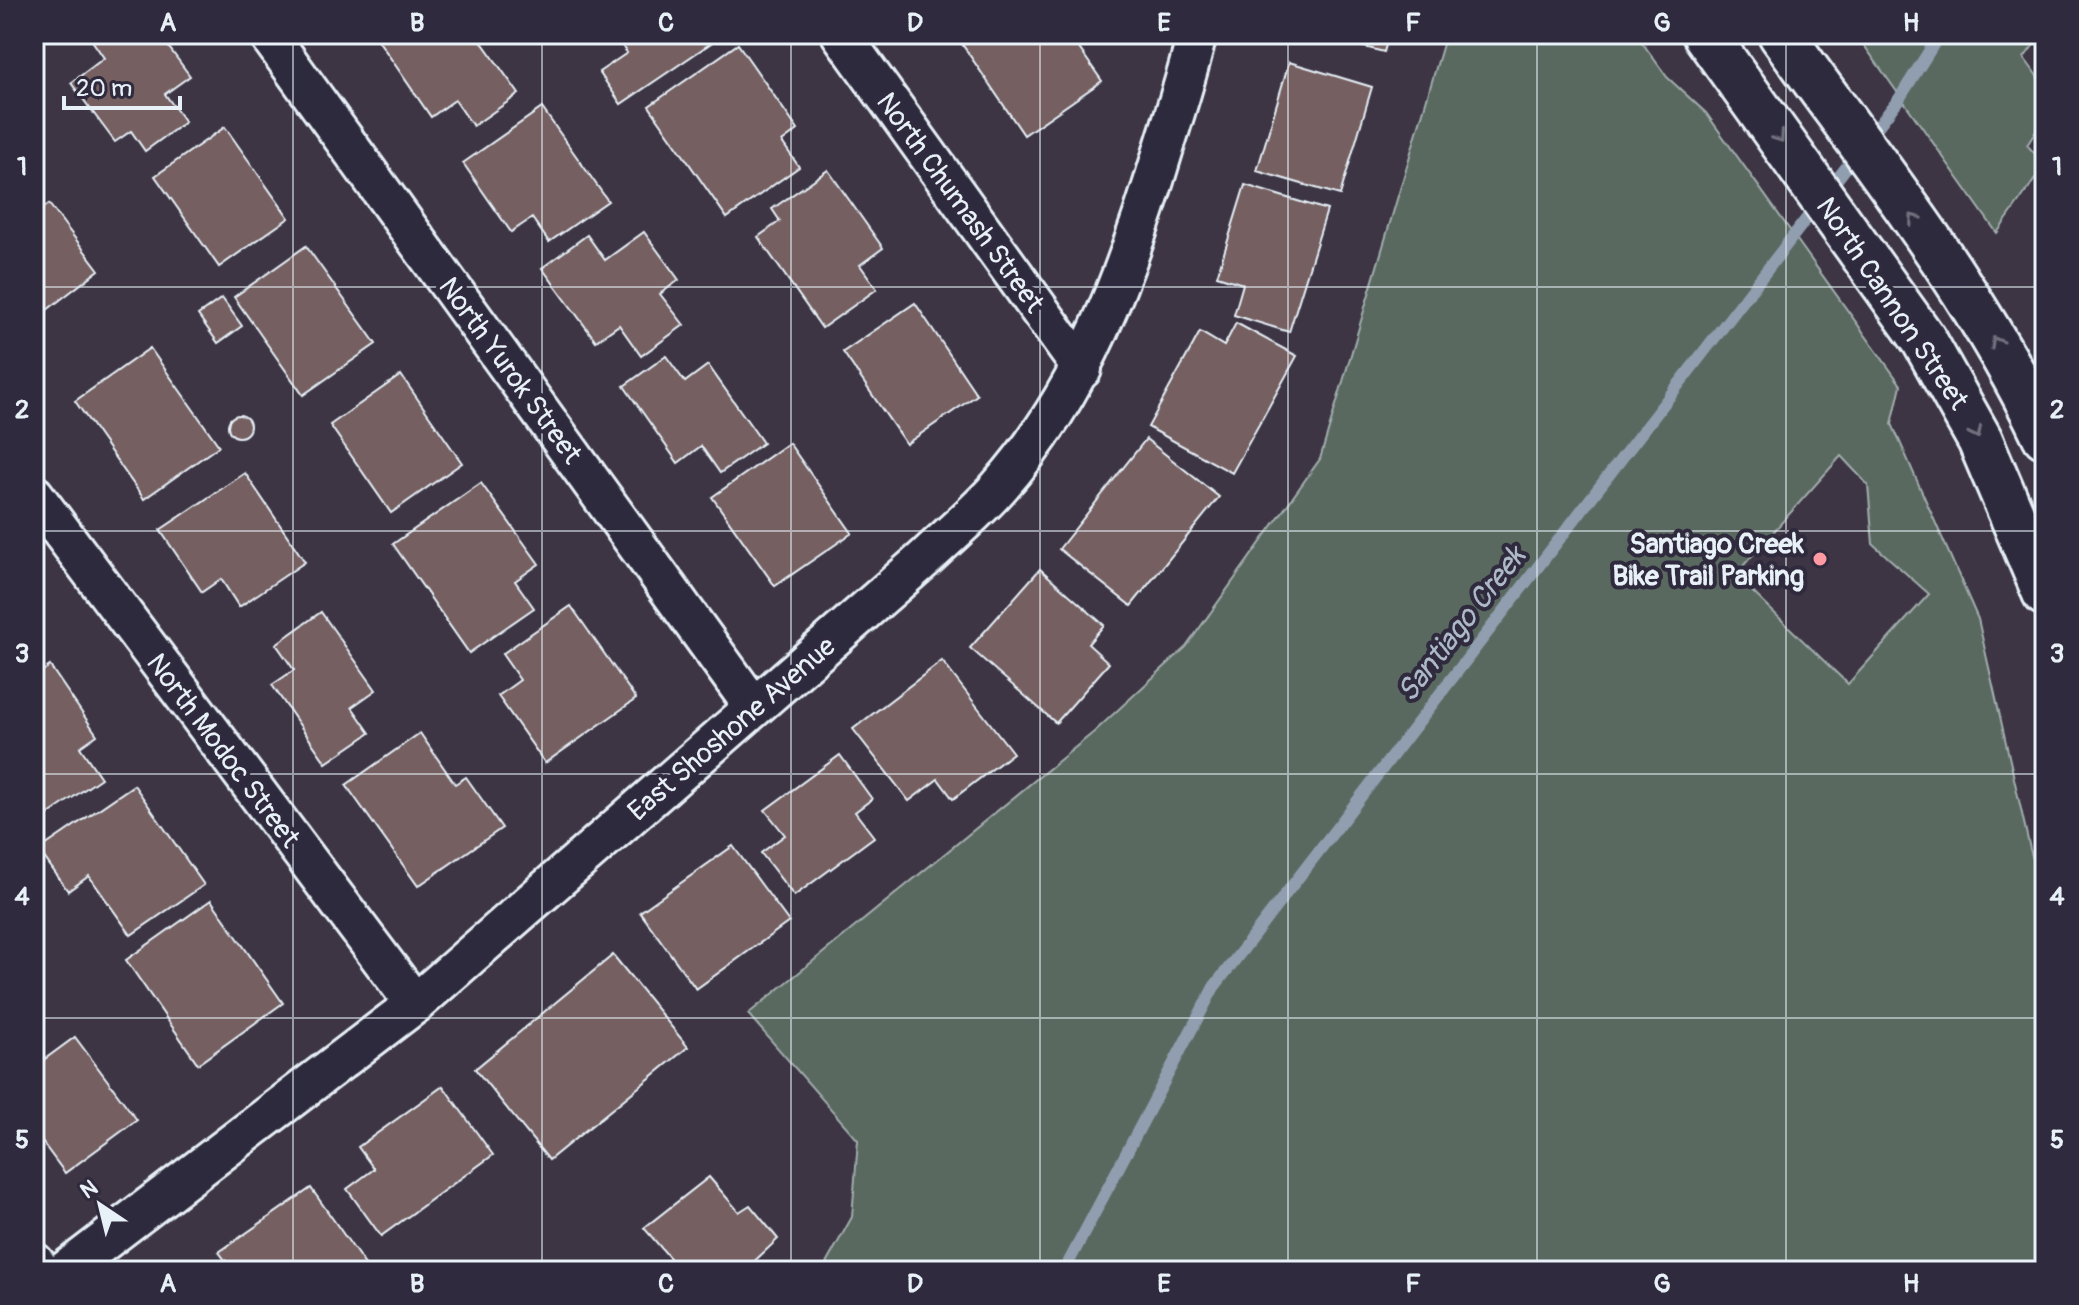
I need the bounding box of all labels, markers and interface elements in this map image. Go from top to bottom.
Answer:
text: A [160,7,177,39]
text: B [410,7,424,39]
text: C [658,7,674,39]
text: D [907,7,923,39]
text: E [1157,7,1171,39]
text: F [1405,7,1421,39]
text: G [1653,7,1671,39]
text: H [1903,7,1919,39]
scale bar [64,60,180,110]
text: 20 m [76,74,132,103]
street label: North Chumash Street [868,86,1052,320]
one-way arrow [1769,128,1784,143]
text: 1 [17,151,27,183]
text: 1 [2052,151,2062,183]
street label: North Cannon Street [1808,191,1976,417]
one-way arrow [1909,214,1924,228]
street label: North Yurok Street [430,271,590,472]
one-way arrow [1990,336,2006,351]
text: 2 [15,394,29,426]
text: 2 [2050,394,2064,426]
one-way arrow [1967,424,1982,439]
place label: Santiago Creek Bike Trail Parking [1613,527,1804,594]
water label: Santiago Creek [1389,537,1535,709]
marker: Santiago Creek Bike Trail Parking [1811,550,1829,568]
street label: East Shoshone Avenue [621,629,843,829]
text: 3 [15,638,29,670]
text: 3 [2050,638,2064,670]
street label: North Modoc Street [138,647,308,855]
text: 4 [14,881,30,913]
text: 4 [2049,881,2065,913]
text: 5 [15,1124,29,1156]
text: 5 [2050,1124,2064,1156]
north arrow [60,1165,140,1245]
text: N [75,1174,103,1205]
text: A [160,1268,177,1300]
text: B [410,1268,424,1300]
text: C [658,1268,674,1300]
text: D [907,1268,923,1300]
text: E [1157,1268,1171,1300]
text: F [1405,1268,1421,1300]
text: G [1653,1268,1671,1300]
text: H [1903,1268,1919,1300]

